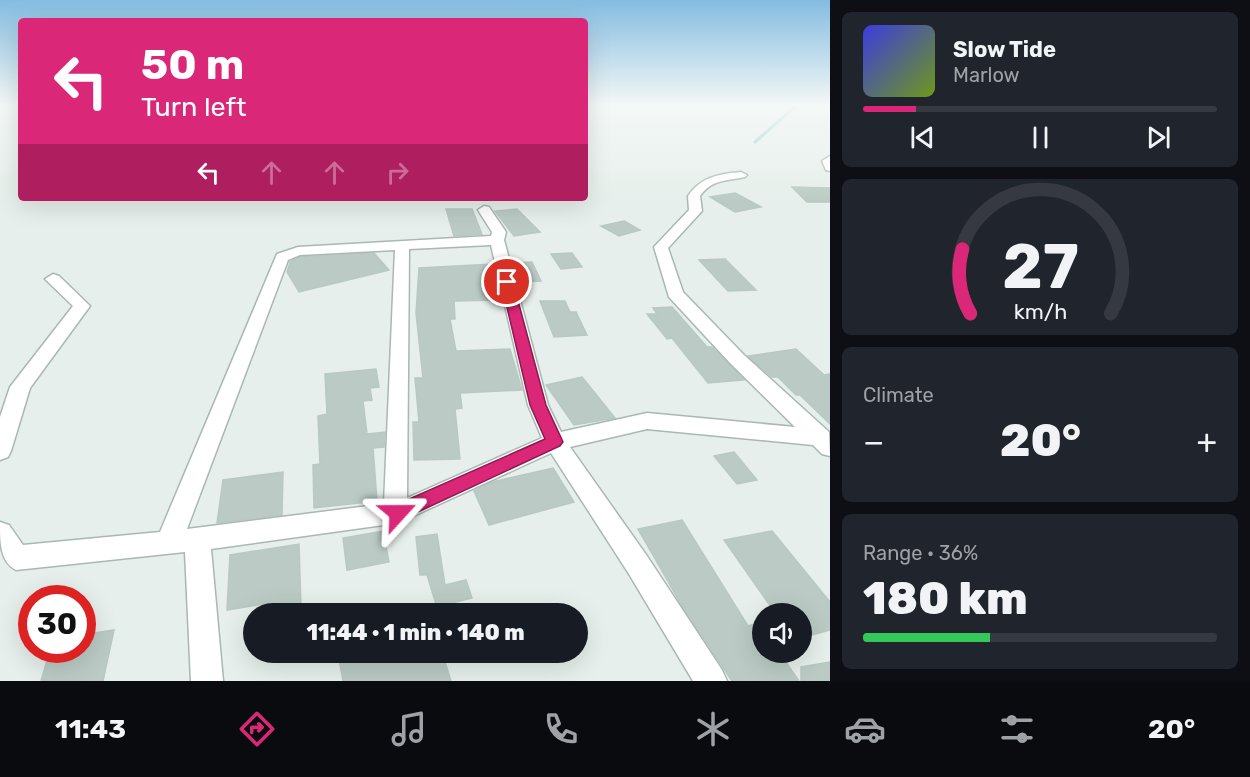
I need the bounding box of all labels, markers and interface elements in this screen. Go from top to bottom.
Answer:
text: Slow Tide [953,36,1056,63]
text: 50 m [141,40,244,90]
icon: left [42,42,120,120]
text: Marlow [953,63,1020,87]
text: Turn left [141,91,246,123]
icon: previous [906,121,939,154]
icon: pause [1024,121,1057,154]
icon: next [1142,121,1175,154]
icon: left [192,156,225,189]
icon: ahead [255,156,288,189]
icon: ahead [318,156,351,189]
icon: right [381,156,414,189]
text: 27 [1002,230,1078,304]
pin [481,256,532,307]
icon: arrive [490,265,523,298]
text: km/h [1013,299,1067,324]
text: Climate [863,383,934,407]
text: 20° [1000,414,1081,467]
text: − [863,422,884,461]
text: + [1196,422,1217,461]
position arrow [366,481,430,545]
text: Range · 36% [863,541,978,565]
text: 180 km [863,572,1028,625]
speed limit sign: 30 [18,585,96,663]
map controls [752,603,812,663]
button: sound [752,603,812,663]
text: 11:44 · 1 min · 140 m [306,619,525,646]
icon: directions [236,708,278,750]
icon: music [388,708,430,750]
icon: phone [540,708,582,750]
icon: climate [692,708,734,750]
icon: car [844,708,886,750]
icon: filters [996,708,1038,750]
text: 11:43 [55,713,126,745]
text: 20° [1148,713,1195,745]

